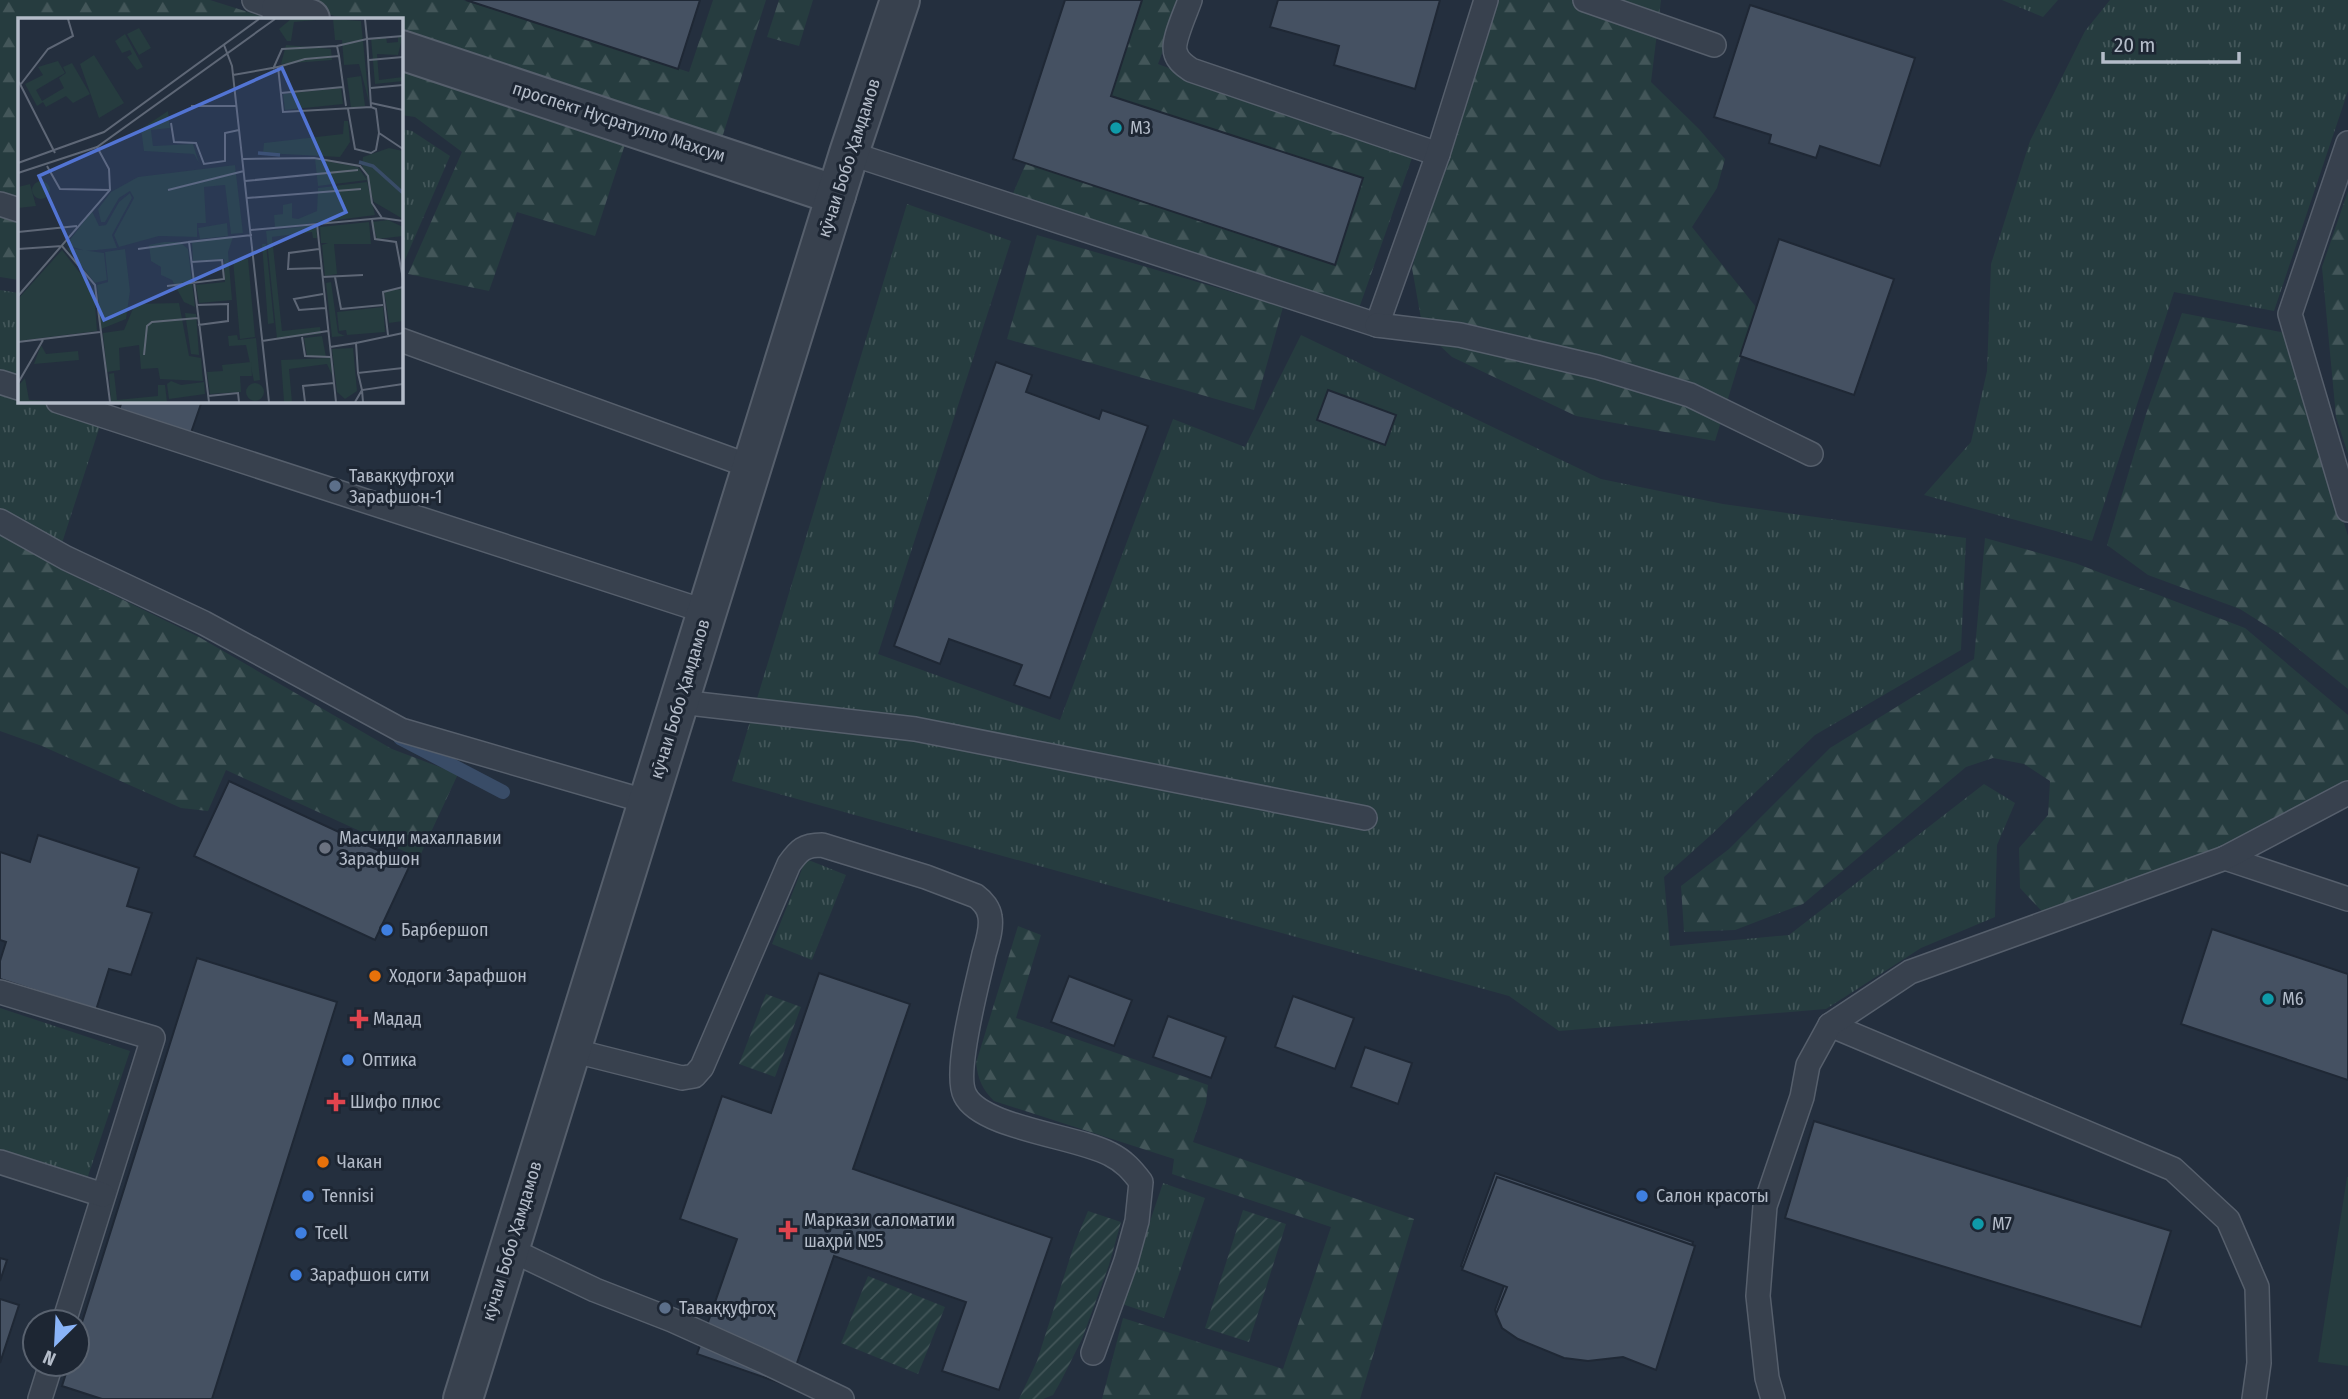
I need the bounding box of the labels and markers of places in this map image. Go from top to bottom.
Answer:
place label: М3 [1130,117,1151,139]
marker: М3 [1108,120,1124,136]
place label: Таваққуфгоҳи Зарафшон-1 [349,465,455,508]
marker: Таваққуфгоҳи Зарафшон-1 [327,478,343,494]
place label: Масчиди махаллавии Зарафшон [339,827,502,870]
marker: Масчиди махаллавии Зарафшон [317,840,333,856]
place label: Барбершоп [401,919,489,941]
marker: Барбершоп [379,922,395,938]
place label: Ходоги Зарафшон [389,965,527,987]
marker: Ходоги Зарафшон [367,968,383,984]
place label: М6 [2282,988,2304,1010]
marker: М6 [2260,991,2276,1007]
place label: Мадад [373,1008,422,1030]
marker: Мадад [351,1011,367,1027]
place label: Оптика [362,1049,417,1071]
marker: Оптика [340,1052,356,1068]
place label: Шифо плюс [350,1091,441,1113]
marker: Шифо плюс [328,1094,344,1110]
place label: Чакан [337,1151,382,1173]
marker: Чакан [315,1154,331,1170]
place label: Tennisi [322,1185,374,1207]
place label: Салон красоты [1656,1185,1769,1207]
marker: Tennisi [300,1188,316,1204]
marker: Салон красоты [1634,1188,1650,1204]
place label: Маркази саломатии шаҳрӣ №5 [804,1209,955,1252]
place label: М7 [1992,1213,2012,1235]
marker: М7 [1970,1216,1986,1232]
marker: Маркази саломатии шаҳрӣ №5 [778,1220,798,1240]
place label: Tcell [315,1222,348,1244]
marker: Tcell [293,1225,309,1241]
place label: Зарафшон сити [310,1264,429,1286]
marker: Зарафшон сити [288,1267,304,1283]
place label: Таваққуфгоҳ [679,1297,776,1319]
marker: Таваққуфгоҳ [657,1300,673,1316]

